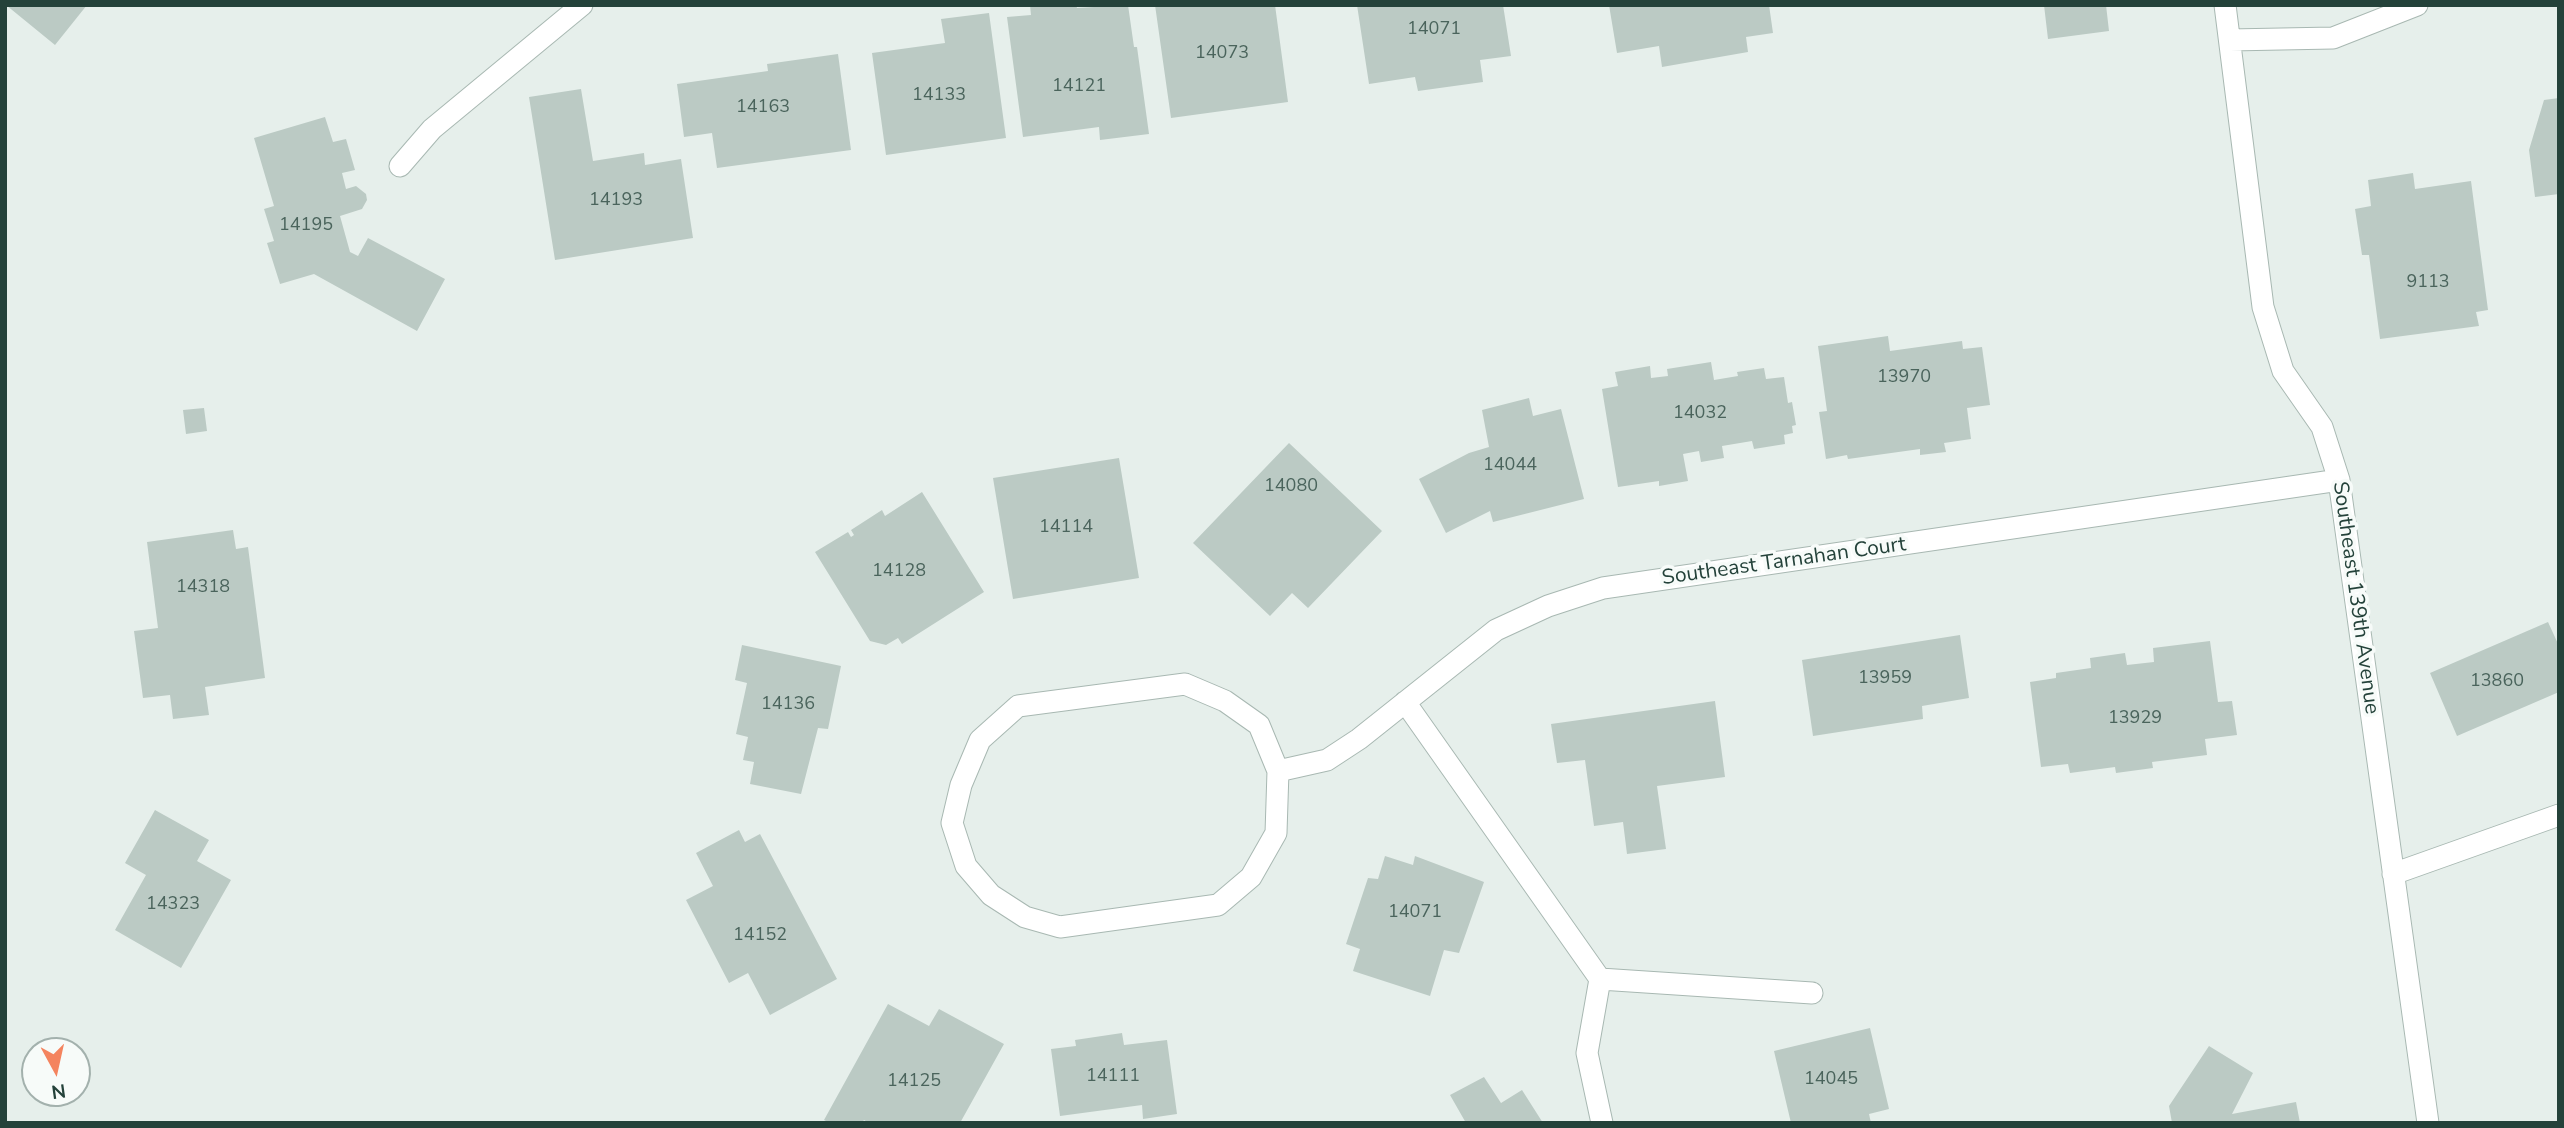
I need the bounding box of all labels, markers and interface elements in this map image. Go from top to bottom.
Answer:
house number: 14071 [1407,19,1461,41]
house number: 14073 [1195,43,1249,65]
house number: 14121 [1052,76,1106,98]
house number: 14133 [912,85,966,107]
house number: 14163 [736,97,790,119]
house number: 14193 [589,190,643,212]
house number: 14195 [279,215,333,237]
house number: 9113 [2406,272,2450,294]
house number: 13970 [1877,367,1931,389]
house number: 14032 [1673,403,1727,425]
house number: 14044 [1483,455,1537,477]
house number: 14080 [1264,476,1318,498]
street label: Southeast 139th Avenue [2326,480,2384,716]
house number: 14114 [1039,517,1093,539]
street label: Southeast Tarnahan Court [1660,532,1908,592]
house number: 14128 [872,561,926,583]
house number: 14318 [176,577,230,599]
house number: 13959 [1858,668,1912,690]
house number: 13860 [2470,671,2524,693]
house number: 14136 [761,694,815,716]
house number: 13929 [2108,708,2162,730]
house number: 14323 [146,894,200,916]
house number: 14071 [1388,902,1442,924]
house number: 14152 [733,925,787,947]
north arrow [21,1037,91,1107]
house number: 14111 [1086,1066,1140,1088]
house number: 14045 [1804,1069,1858,1091]
house number: 14125 [887,1071,941,1093]
text: N [50,1077,67,1105]

